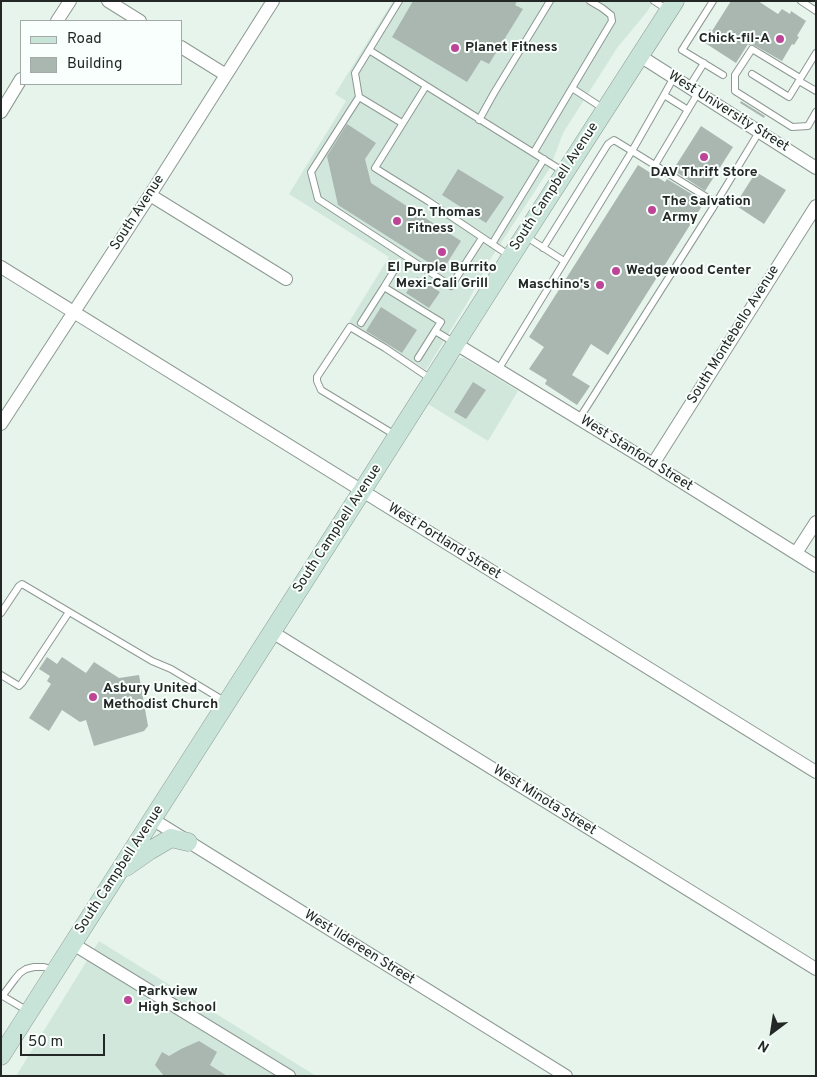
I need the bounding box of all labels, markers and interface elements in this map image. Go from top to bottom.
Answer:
legend [20,20,182,85]
text: Road [67,30,102,49]
place label: Chick-fil-A [699,31,770,47]
marker: Chick-fil-A [774,33,786,45]
place label: Planet Fitness [465,40,558,56]
marker: Planet Fitness [449,42,461,54]
text: Building [67,55,122,74]
street label: West University Street [664,68,792,156]
street label: South Campbell Avenue [507,120,603,254]
marker: DAV Thrift Store [698,151,710,163]
place label: DAV Thrift Store [651,165,757,181]
street label: South Avenue [107,172,169,254]
place label: The Salvation Army [662,194,751,226]
marker: The Salvation Army [646,204,658,216]
place label: Dr. Thomas Fitness [407,205,481,238]
marker: Dr. Thomas Fitness [391,215,403,227]
marker: El Purple Burrito Mexi-Cali Grill [436,246,448,258]
place label: El Purple Burrito Mexi-Cali Grill [387,260,497,292]
place label: Wedgewood Center [626,263,751,279]
street label: South Montebello Avenue [684,263,784,407]
marker: Wedgewood Center [610,265,622,277]
place label: Maschino's [518,277,590,293]
marker: Maschino's [594,279,606,291]
street label: West Stanford Street [577,413,695,495]
street label: South Campbell Avenue [290,462,386,596]
street label: West Portland Street [384,500,504,584]
place label: Asbury United Methodist Church [103,681,218,714]
marker: Asbury United Methodist Church [87,691,99,703]
street label: West Minota Street [489,762,599,840]
street label: South Campbell Avenue [72,803,168,937]
street label: West Ildereen Street [301,907,417,989]
place label: Parkview High School [138,984,216,1016]
marker: Parkview High School [122,994,134,1006]
north arrow [747,1007,797,1057]
scale bar [22,1024,108,1056]
text: 50 m [28,1033,63,1052]
text: N [755,1035,773,1055]

